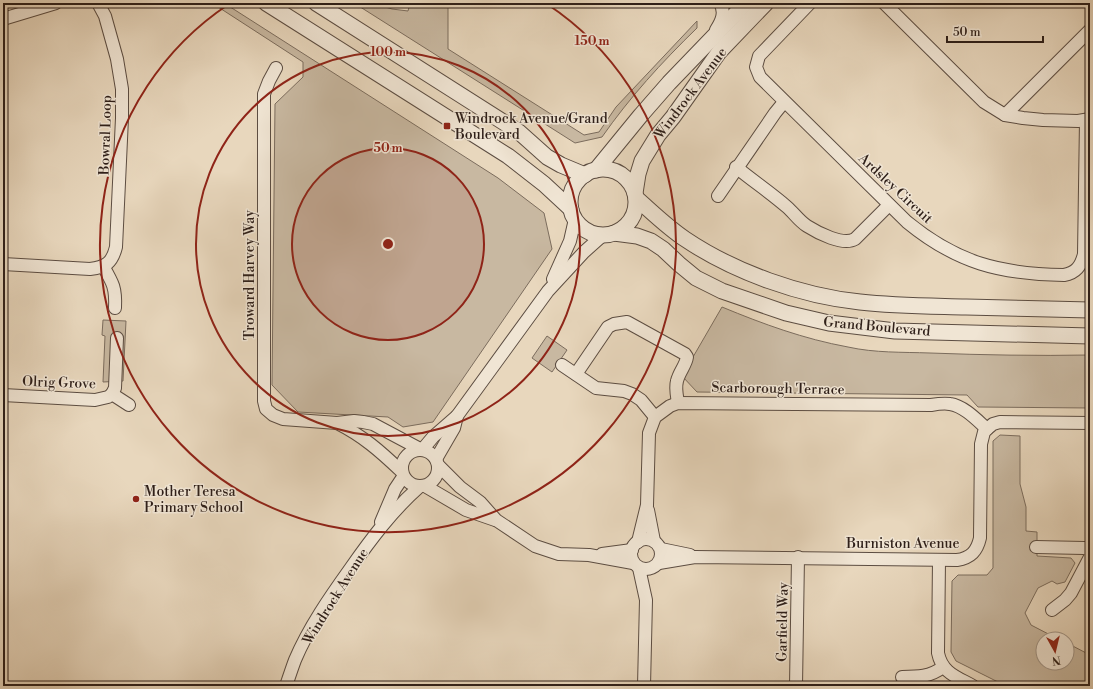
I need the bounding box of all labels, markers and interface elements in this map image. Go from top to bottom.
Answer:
scale bar [947,18,1043,44]
text: 50 m [953,25,981,40]
text: 150 m [575,34,609,49]
street label: Windrock Avenue [650,44,731,144]
text: 100 m [370,45,406,60]
street label: Bowral Loop [96,95,116,176]
place label: Windrock Avenue/Grand Boulevard [454,110,608,144]
marker: Windrock Avenue/Grand Boulevard [442,121,452,131]
text: 50 m [373,141,403,156]
street label: Ardsley Circuit [854,149,936,228]
street label: Troward Harvey Way [241,210,259,340]
centre of rings [381,237,395,251]
street label: Grand Boulevard [823,313,931,341]
street label: Olrig Grove [22,373,96,393]
street label: Scarborough Terrace [711,379,845,399]
place label: Mother Teresa Primary School [144,483,243,517]
marker: Mother Teresa Primary School [131,494,141,504]
street label: Burniston Avenue [845,535,960,553]
street label: Windrock Avenue [298,545,373,649]
street label: Garfield Way [773,582,793,662]
north arrow [1035,631,1075,671]
text: N [1051,652,1062,667]

